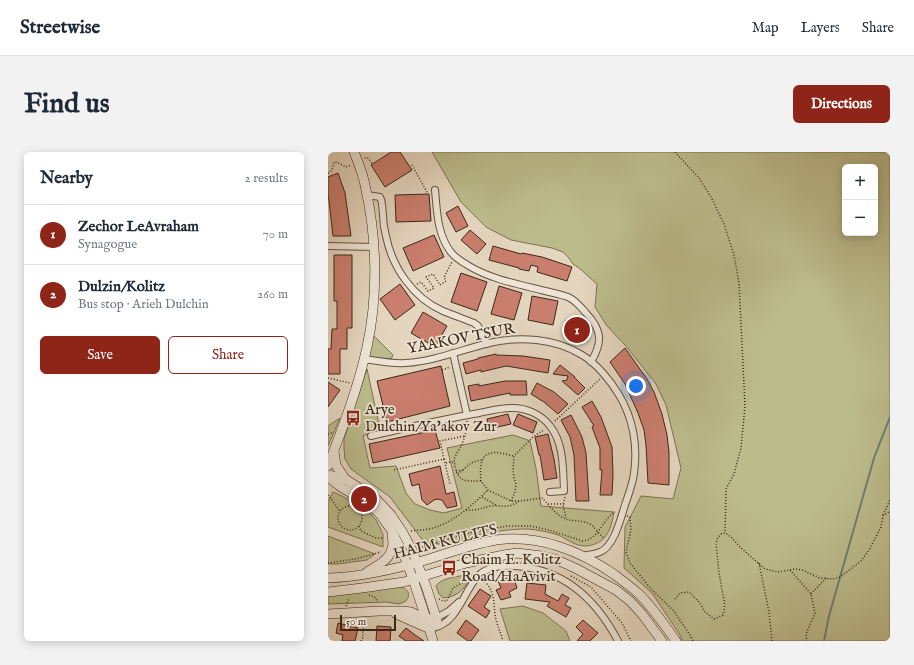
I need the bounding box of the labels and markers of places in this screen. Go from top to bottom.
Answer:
pin: 1 [564,315,590,345]
place label: Arye Dulchin/Ya'akov Zur [364,400,497,436]
bus stop icon: Arye Dulchin/Ya'akov Zur [344,409,362,427]
pin: 2 [351,484,377,514]
place label: Chaim E. Kolitz Road/HaAvivit [461,550,561,586]
bus stop icon: Chaim E. Kolitz Road/HaAvivit [440,559,458,577]

